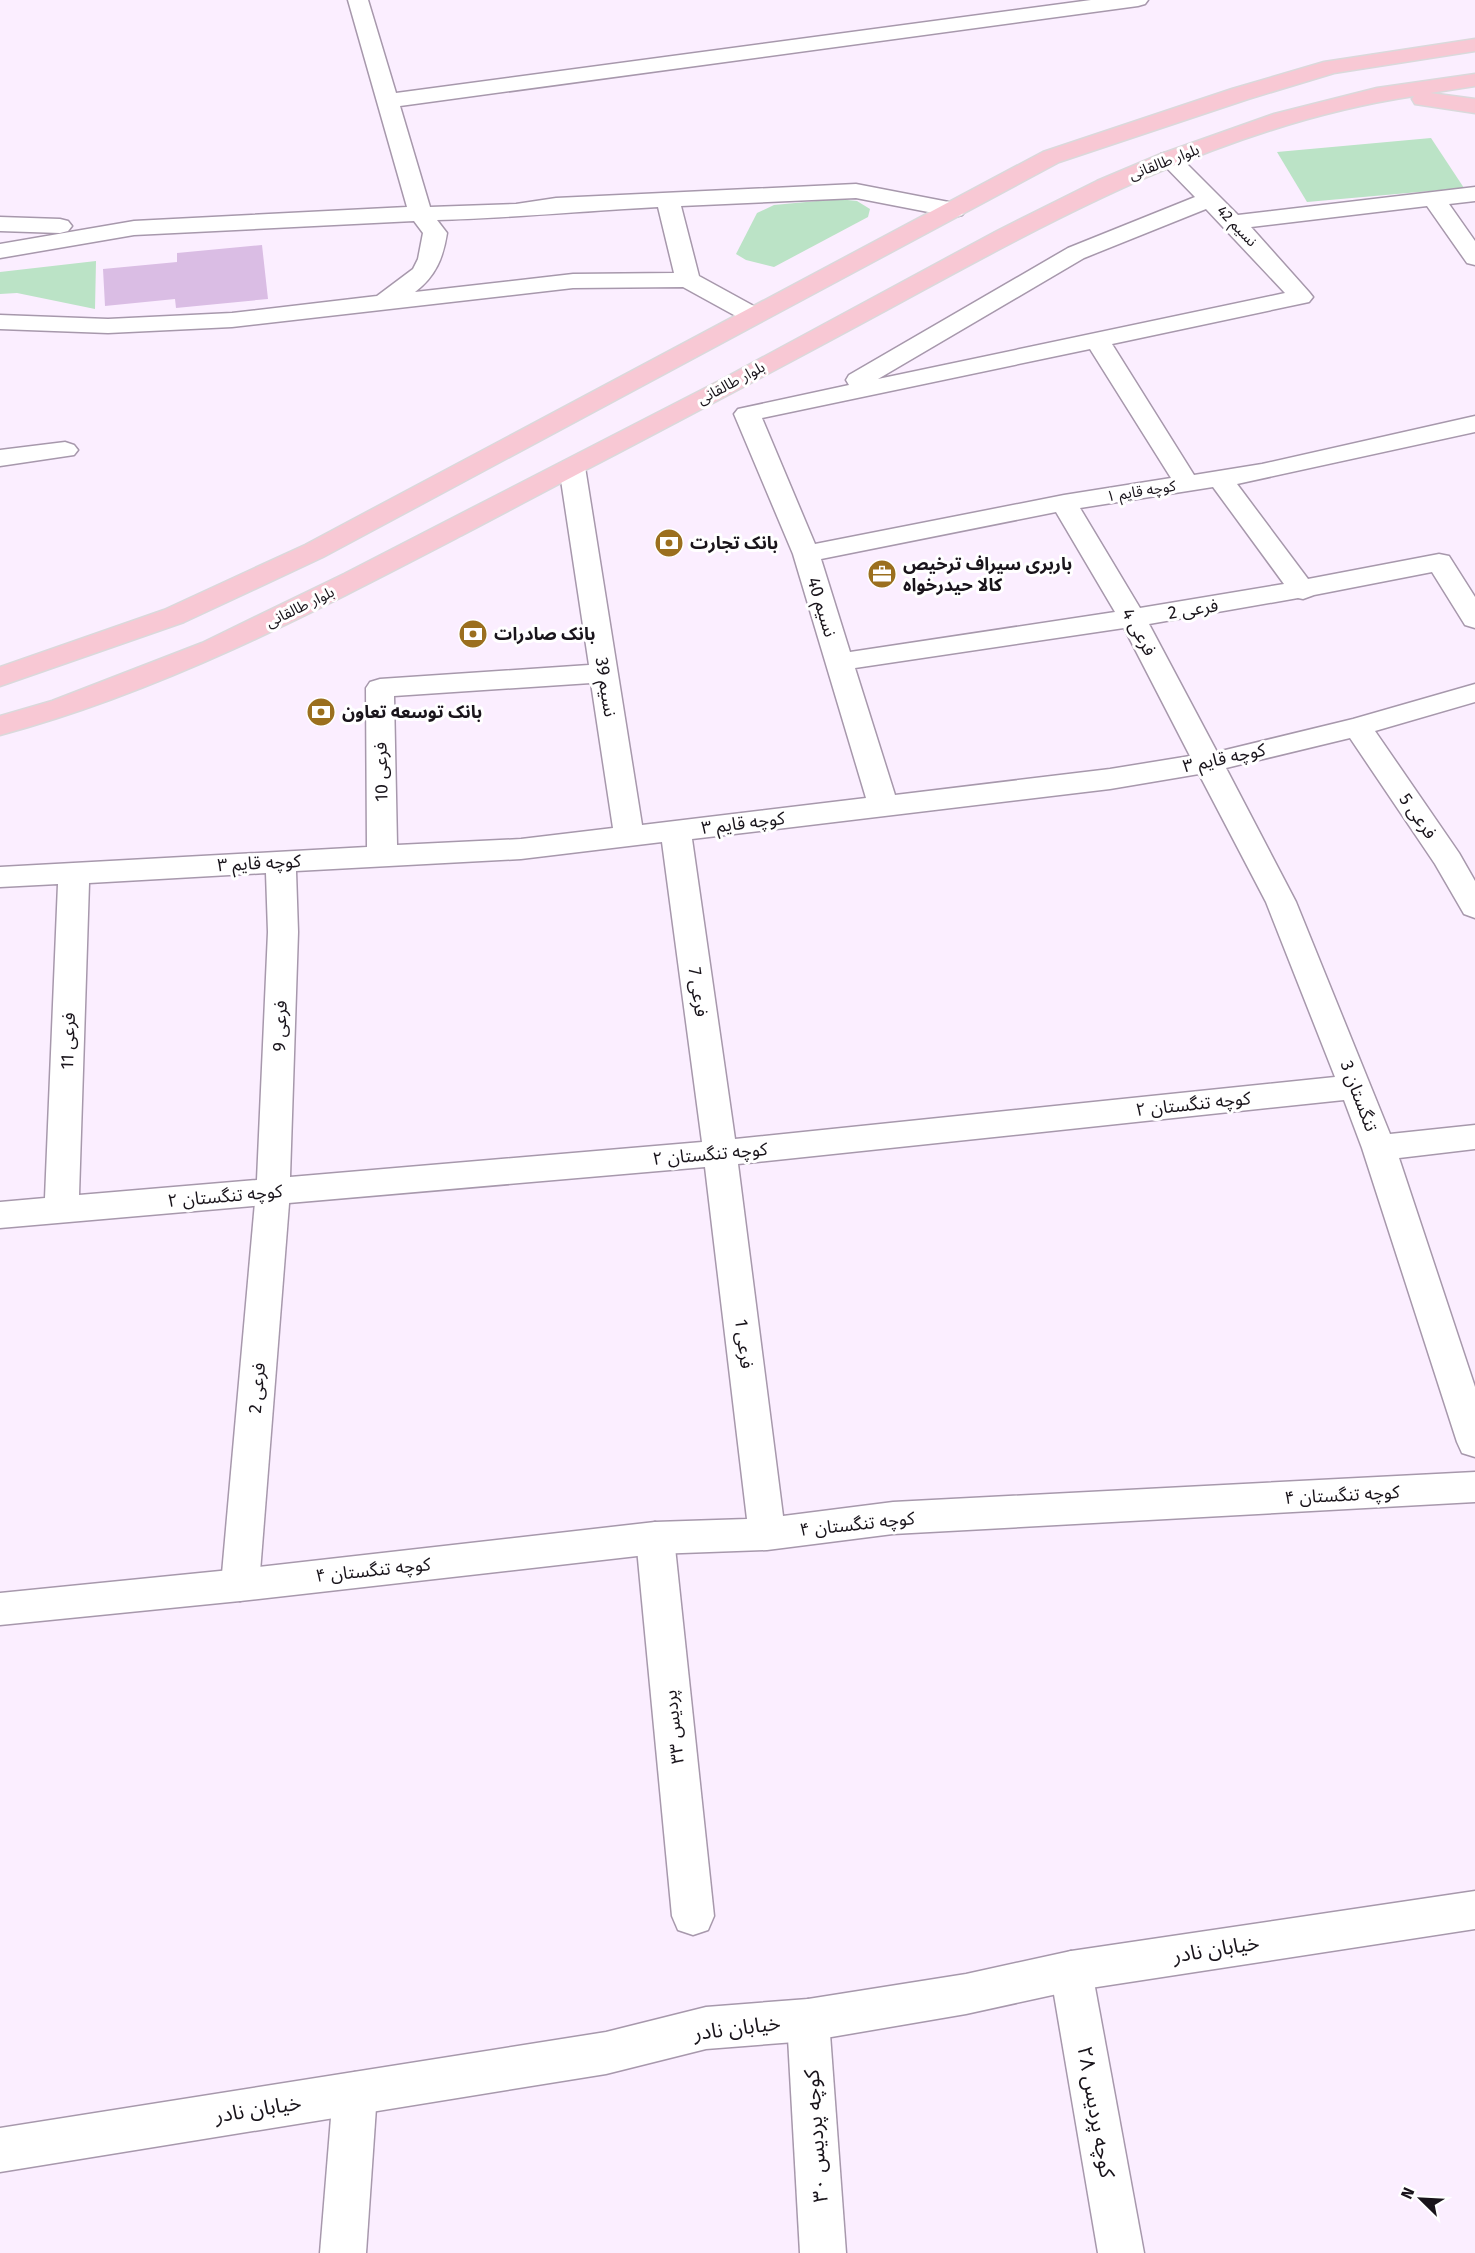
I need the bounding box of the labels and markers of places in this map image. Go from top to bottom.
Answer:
bank icon: بانک تجارت [653,527,685,559]
place label: بانک تجارت [690,532,778,554]
place label: باربری سیراف ترخیص کالا حیدرخواه [903,553,1072,596]
office icon: باربری سیراف ترخیص کالا حیدرخواه [866,558,898,590]
bank icon: بانک صادرات [457,618,489,650]
place label: بانک صادرات [494,623,595,645]
bank icon: بانک توسعه تعاون [305,696,337,728]
place label: بانک توسعه تعاون [342,701,482,723]

